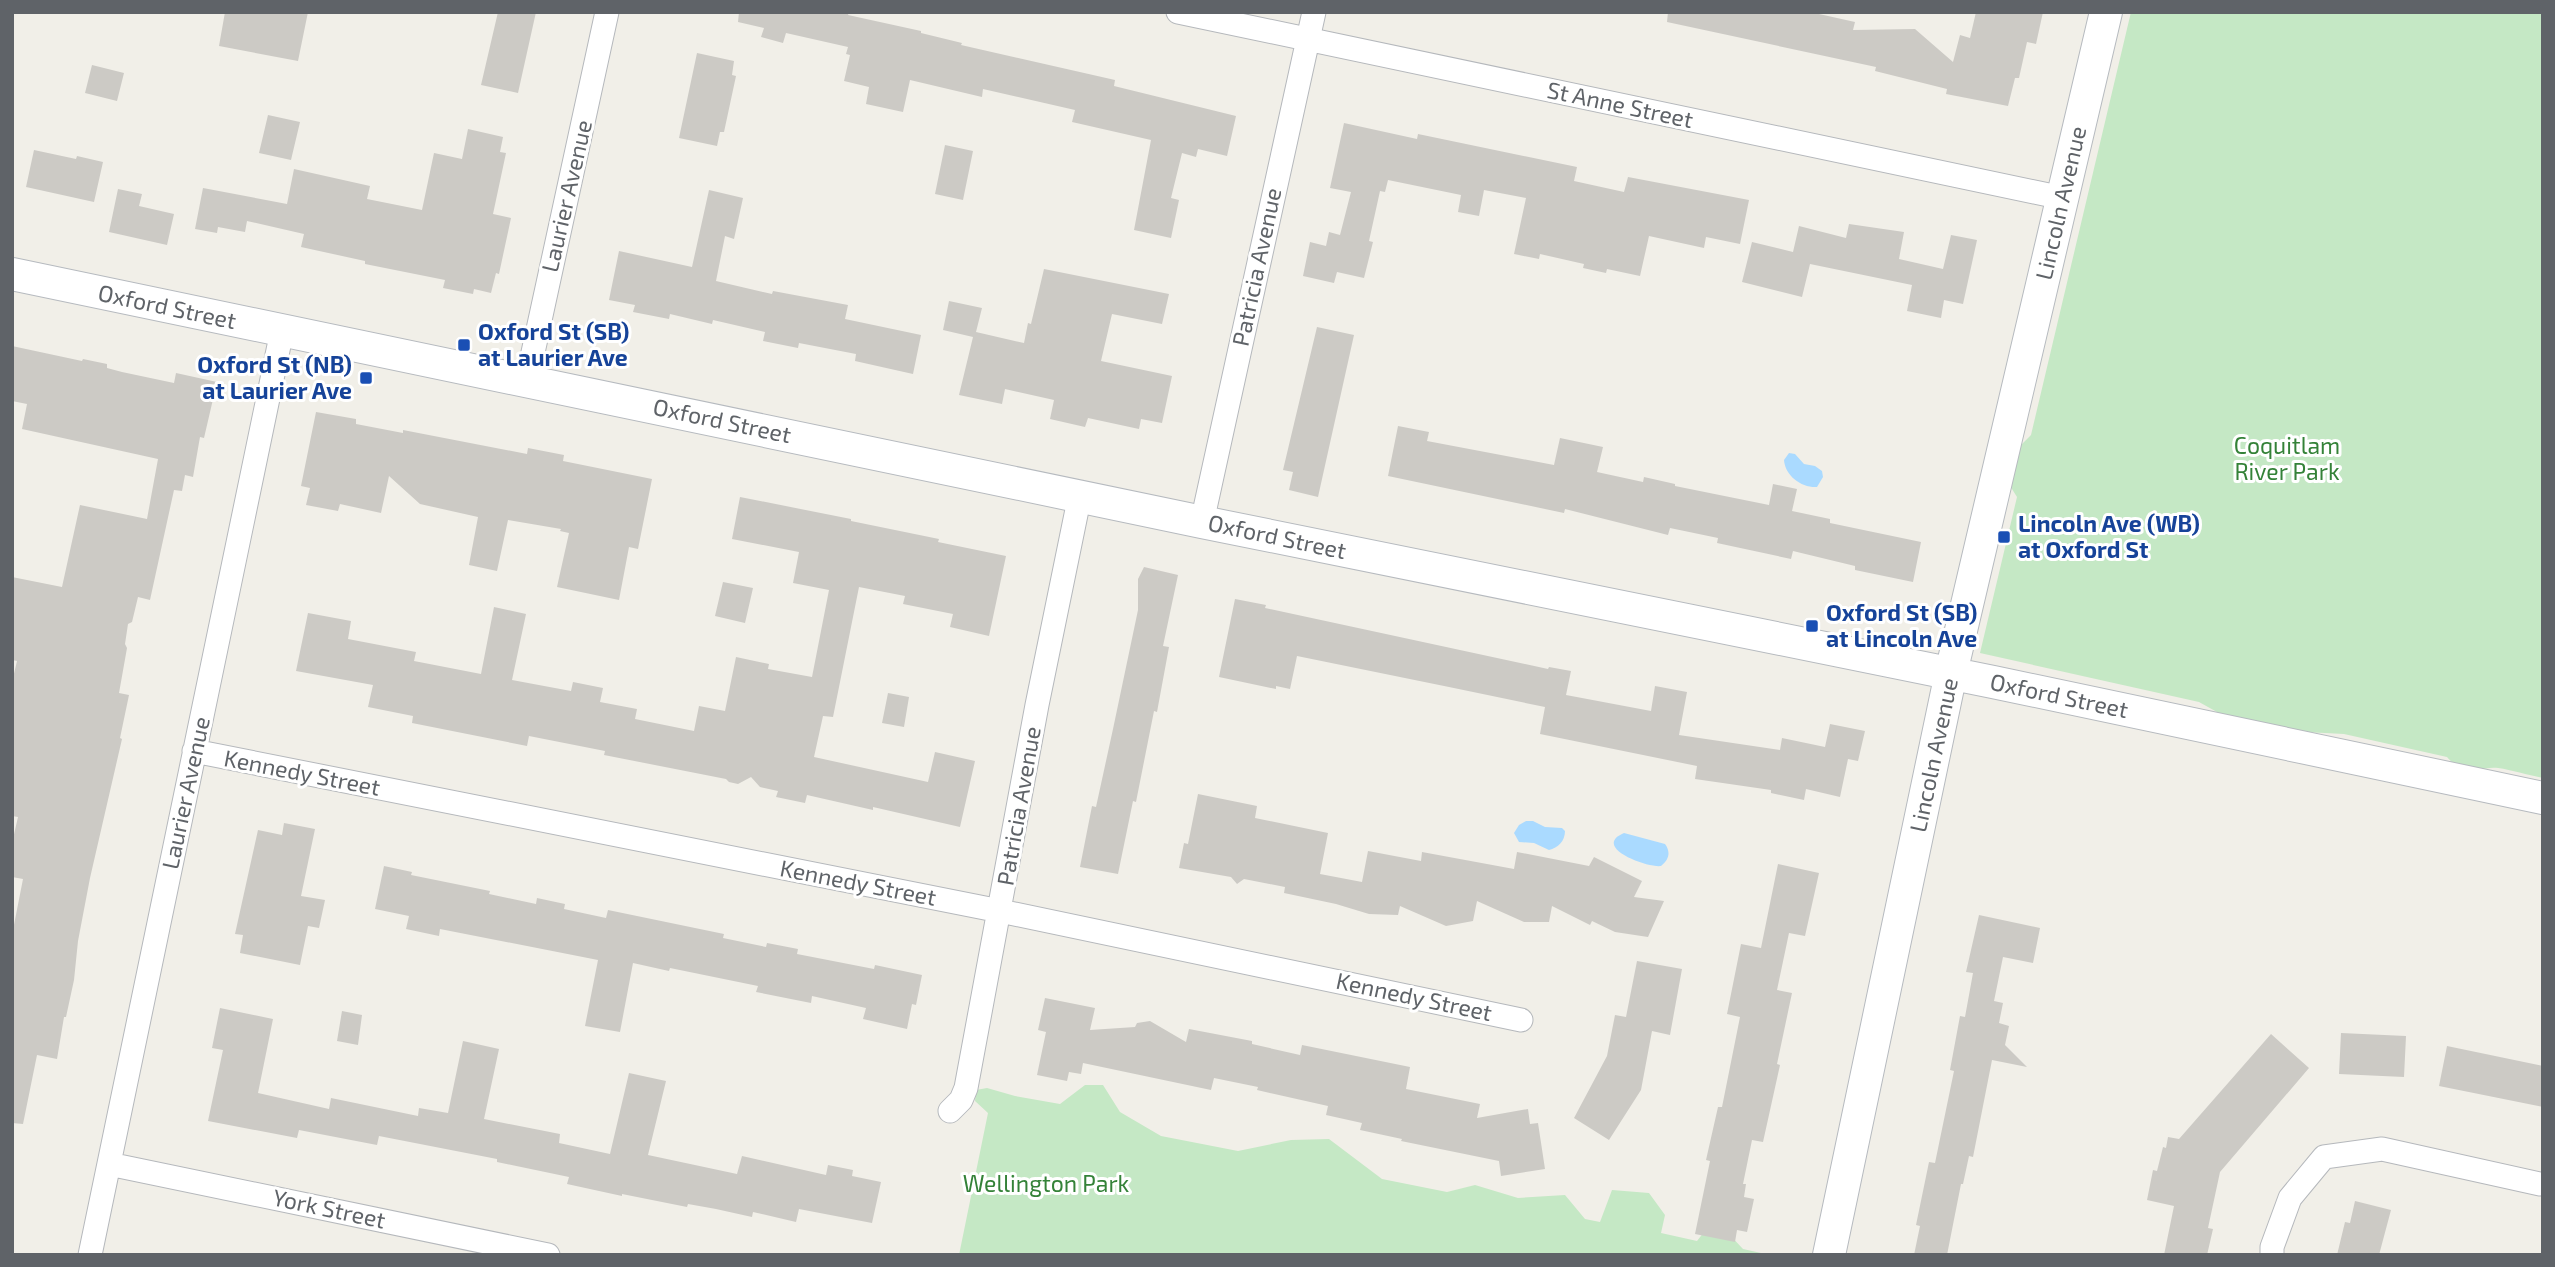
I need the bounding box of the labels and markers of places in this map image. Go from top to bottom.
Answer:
place label: Oxford St (SB) at Laurier Ave [478,317,630,371]
marker: Oxford St (SB) at Laurier Ave [456,337,472,353]
place label: Oxford St (NB) at Laurier Ave [197,350,352,404]
marker: Oxford St (NB) at Laurier Ave [358,370,374,386]
place label: Lincoln Ave (WB) at Oxford St [2018,509,2200,563]
marker: Lincoln Ave (WB) at Oxford St [1996,529,2012,545]
place label: Oxford St (SB) at Lincoln Ave [1826,598,1978,652]
marker: Oxford St (SB) at Lincoln Ave [1804,618,1820,634]

